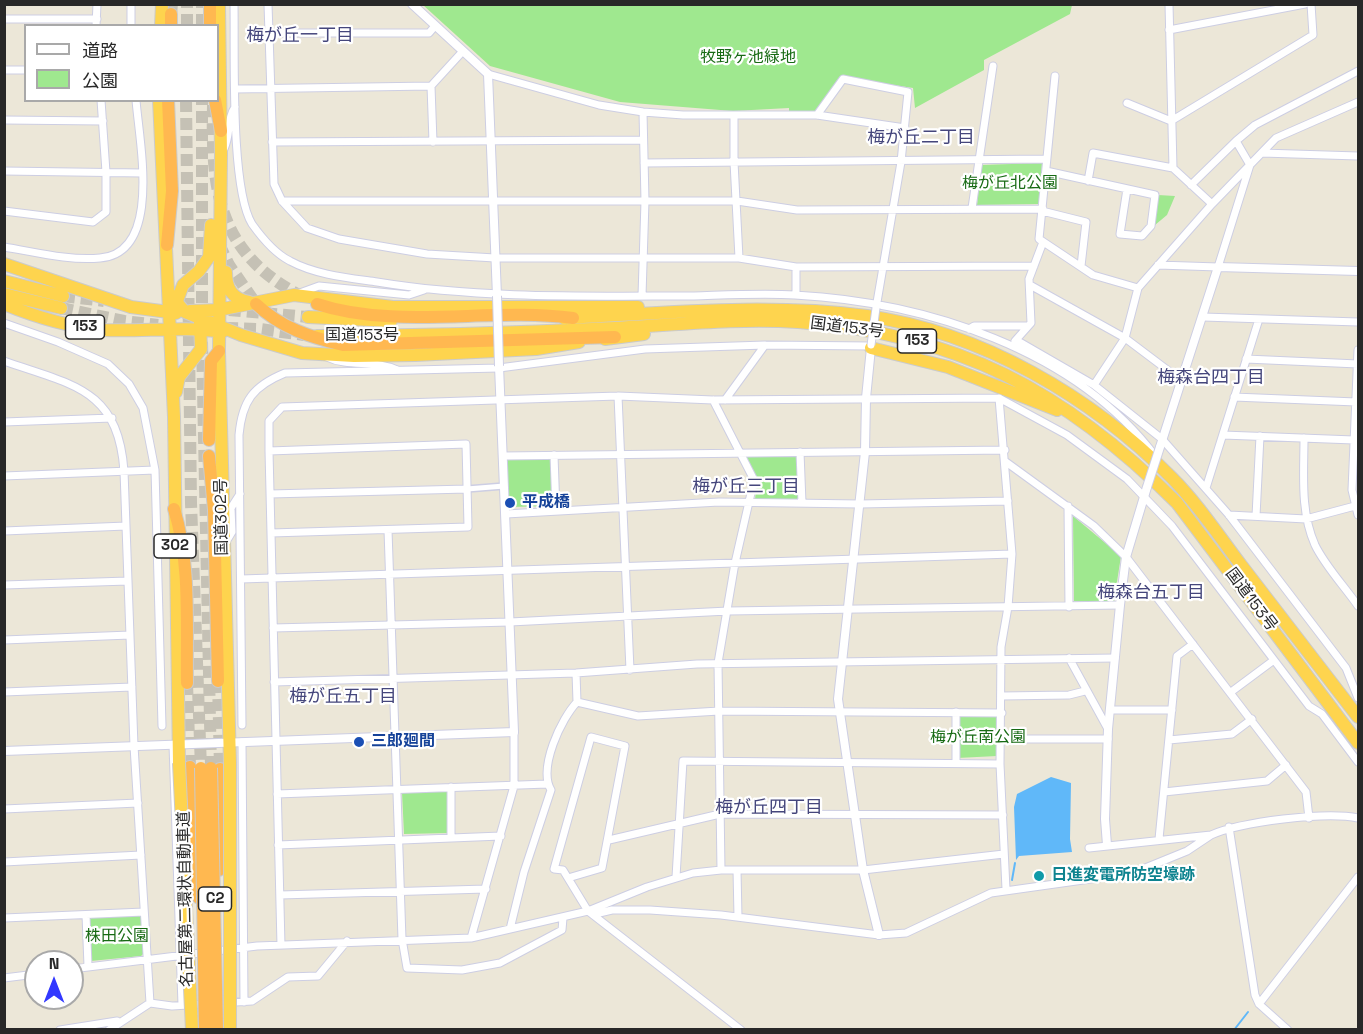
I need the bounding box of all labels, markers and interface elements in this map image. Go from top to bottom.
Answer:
legend [24,24,219,102]
district label: 梅が丘一丁目 [246,25,354,47]
text: 道路 [82,39,118,62]
park label: 牧野ヶ池緑地 [700,48,796,68]
text: 公園 [82,69,118,92]
district label: 梅が丘二丁目 [867,127,975,149]
park label: 梅が丘北公園 [962,174,1058,194]
street label: 国道153号 [809,314,885,342]
road number: 153 [66,315,104,339]
street label: 国道153号 [325,326,399,346]
road number: 153 [898,329,936,353]
district label: 梅森台四丁目 [1157,367,1265,389]
district label: 梅が丘三丁目 [692,476,800,498]
street label: 国道302号 [212,478,232,556]
place label: 平成橋 [522,493,570,513]
marker: 平成橋 [503,496,517,510]
road number: 302 [154,534,196,558]
street label: 国道153号 [1221,565,1281,635]
district label: 梅森台五丁目 [1097,582,1205,604]
district label: 梅が丘五丁目 [289,686,397,708]
park label: 梅が丘南公園 [930,728,1026,748]
place label: 三郎廻間 [371,732,435,752]
marker: 三郎廻間 [352,735,366,749]
district label: 梅が丘四丁目 [715,797,823,819]
street label: 名古屋第二環状自動車道 [175,811,197,987]
place label: 日進変電所防空壕跡 [1051,866,1195,886]
marker: 日進変電所防空壕跡 [1032,869,1046,883]
road number: C2 [198,887,232,911]
park label: 株田公園 [85,927,149,947]
north arrow [24,950,84,1010]
text: N [49,953,59,974]

